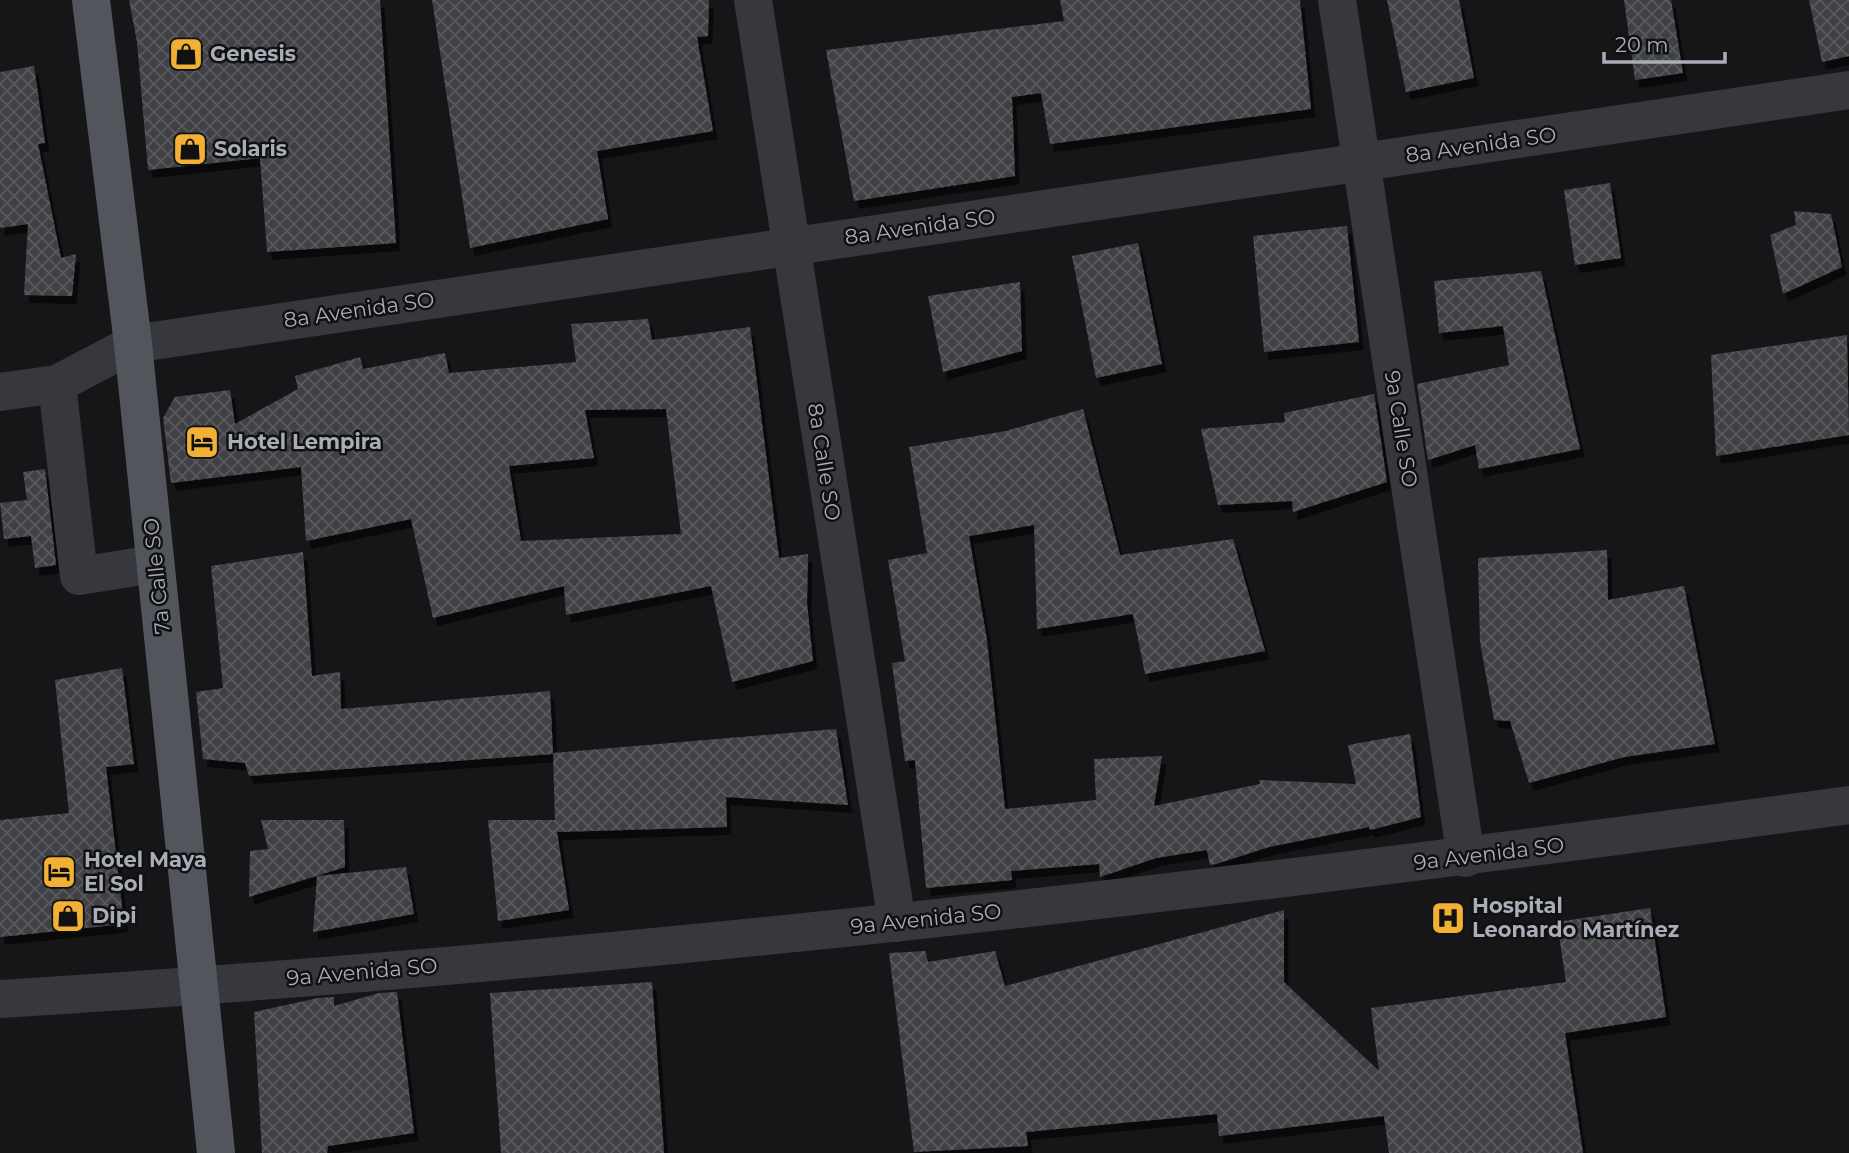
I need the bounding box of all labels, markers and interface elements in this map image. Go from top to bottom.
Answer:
scale bar [1604,21,1725,65]
text: 20 m [1615,32,1669,57]
shop icon: Genesis [167,35,205,73]
place label: Genesis [210,41,296,66]
street label: 8a Avenida SO [1404,122,1558,167]
shop icon: Solaris [171,130,209,168]
place label: Solaris [214,136,287,161]
street label: 8a Avenida SO [843,204,997,249]
street label: 8a Avenida SO [282,287,436,332]
street label: 9a Calle SO [1380,369,1423,489]
street label: 8a Calle SO [803,401,846,522]
hotel icon: Hotel Lempira [183,423,221,461]
place label: Hotel Lempira [227,429,382,454]
street label: 7a Calle SO [138,517,175,635]
street label: 9a Avenida SO [1412,832,1566,875]
place label: Hotel Maya El Sol [84,847,207,896]
hotel icon: Hotel Maya El Sol [40,853,78,891]
place label: Hospital Leonardo Martínez [1472,893,1679,942]
shop icon: Dipi [49,897,87,935]
street label: 9a Avenida SO [849,898,1003,939]
hospital icon: Hospital Leonardo Martínez [1429,899,1467,937]
place label: Dipi [92,903,136,928]
street label: 9a Avenida SO [285,952,438,991]

